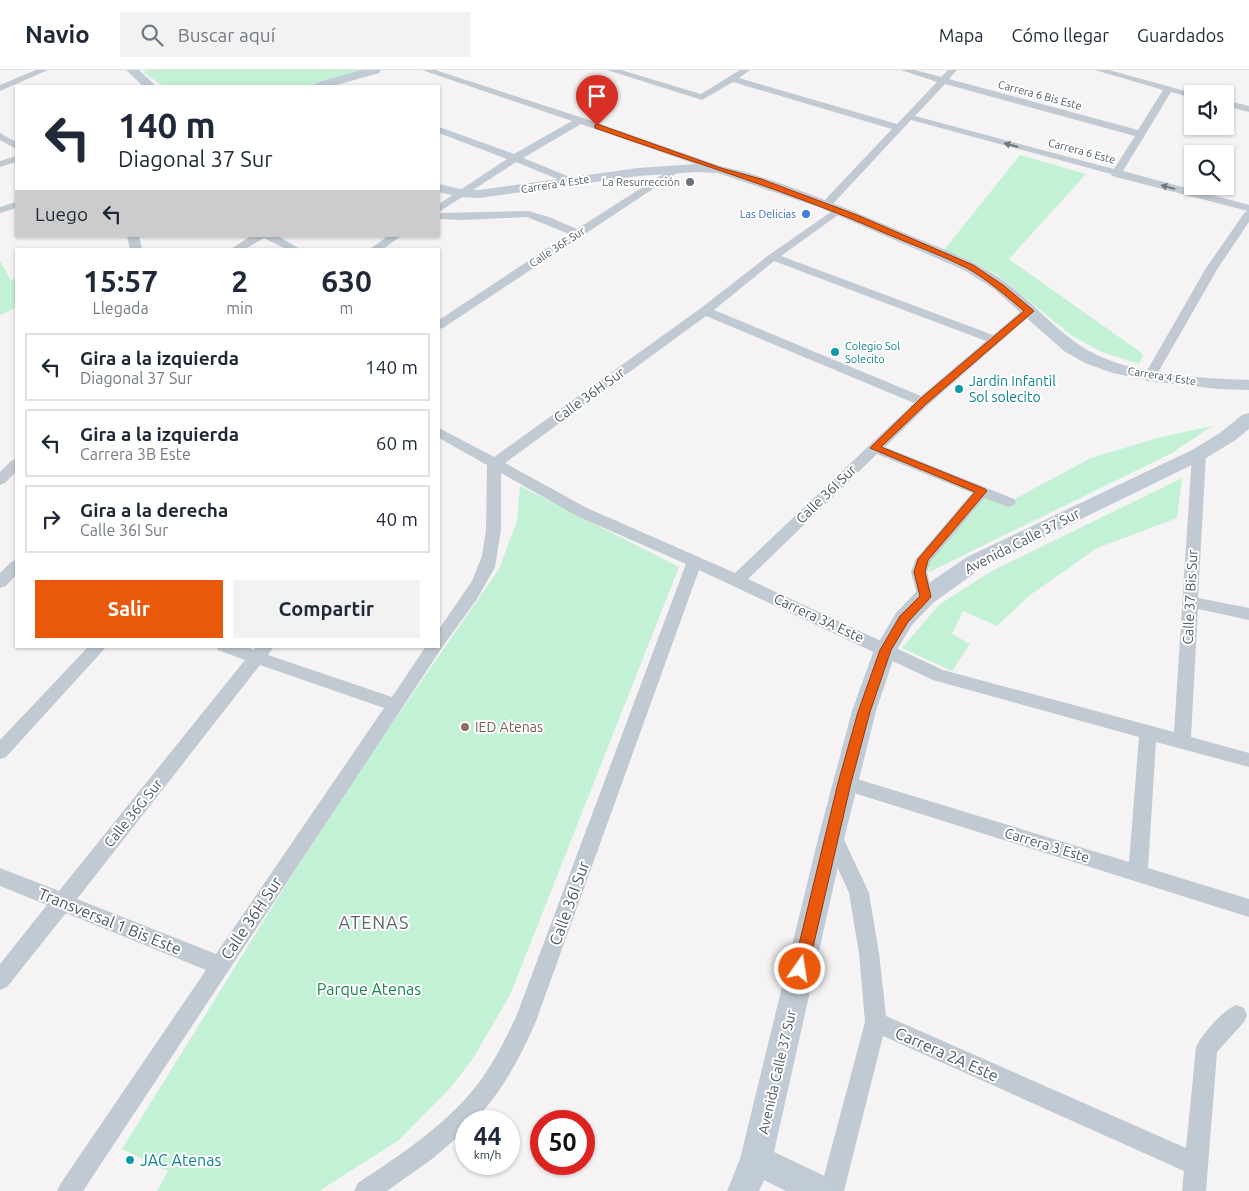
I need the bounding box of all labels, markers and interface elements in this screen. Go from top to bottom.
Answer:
search box [120,12,470,57]
text: Navio [25,21,90,48]
icon: search [138,21,166,49]
text: Buscar aquí [178,24,275,46]
text: Mapa [939,25,984,45]
text: Cómo llegar [1012,25,1109,45]
text: Guardados [1137,25,1224,45]
pin [576,75,618,126]
street label: Carrera 6 Bis Este [997,78,1083,112]
icon: arrive [583,82,611,110]
map controls [1184,85,1234,195]
button: sound [1184,85,1234,135]
icon: left [35,105,100,170]
text: 140 m [118,105,216,145]
street label: Carrera 6 Este [1047,136,1117,166]
one-way arrow [1003,141,1019,149]
button: search [1184,145,1234,195]
text: Diagonal 37 Sur [118,146,273,171]
street label: Carrera 4 Este [520,173,590,195]
place label: La Resurrección [602,176,680,188]
marker: La Resurrección [684,176,696,188]
one-way arrow [1160,183,1176,191]
icon: left [98,200,126,228]
text: Luego [35,203,88,225]
place label: Las Delicias [740,208,796,220]
marker: Las Delicias [800,208,812,220]
street label: Calle 36F Sur [527,224,588,269]
text: 15:57 [83,264,158,298]
text: 2 [231,264,248,298]
text: 630 [321,264,372,298]
text: Llegada [93,299,149,317]
text: min [226,299,253,317]
text: m [340,299,353,317]
place label: Colegio Sol Solecito [845,340,900,365]
marker: Colegio Sol Solecito [829,346,841,358]
text: Gira a la izquierda [80,347,239,369]
icon: left [37,353,65,381]
text: 140 m [365,356,418,378]
street label: Calle 36H Sur [551,364,628,426]
street label: Carrera 4 Este [1127,365,1197,387]
text: Diagonal 37 Sur [80,369,192,387]
place label: Jardin Infantil Sol solecito [969,373,1056,405]
marker: Jardin Infantil Sol solecito [953,383,965,395]
text: Gira a la izquierda [80,423,239,445]
icon: left [37,429,65,457]
text: 60 m [376,432,418,454]
text: Carrera 3B Este [80,445,191,463]
street label: Calle 36I Sur [793,461,860,527]
text: Gira a la derecha [80,499,228,521]
icon: right [37,505,65,533]
street label: Avenida Calle 37 Sur [962,505,1083,577]
text: 40 m [376,508,418,530]
text: Calle 36I Sur [80,521,168,539]
street label: Calle 37 Bis Sur [1180,548,1201,645]
button: Salir [35,580,223,638]
button: Compartir [233,580,420,638]
street label: Carrera 3A Este [772,590,866,646]
place label: IED Atenas [475,719,543,735]
marker: IED Atenas [459,721,471,733]
street label: Calle 36G Sur [101,775,166,850]
street label: Carrera 3 Este [1003,824,1091,866]
street label: Calle 36I Sur [545,858,593,948]
street label: Calle 36H Sur [217,873,285,963]
street label: Transversal 1 Bis Este [36,884,184,958]
district label: ATENAS [338,912,410,932]
position arrow [773,942,825,994]
park label: Parque Atenas [317,980,421,998]
street label: Avenida Calle 37 Sur [755,1008,799,1136]
street label: Carrera 2A Este [893,1023,1001,1085]
speed limit sign: 50 [530,1110,595,1175]
text: 44 [473,1122,502,1150]
text: km/h [474,1148,501,1161]
place label: JAC Atenas [140,1151,221,1169]
marker: JAC Atenas [124,1154,136,1166]

